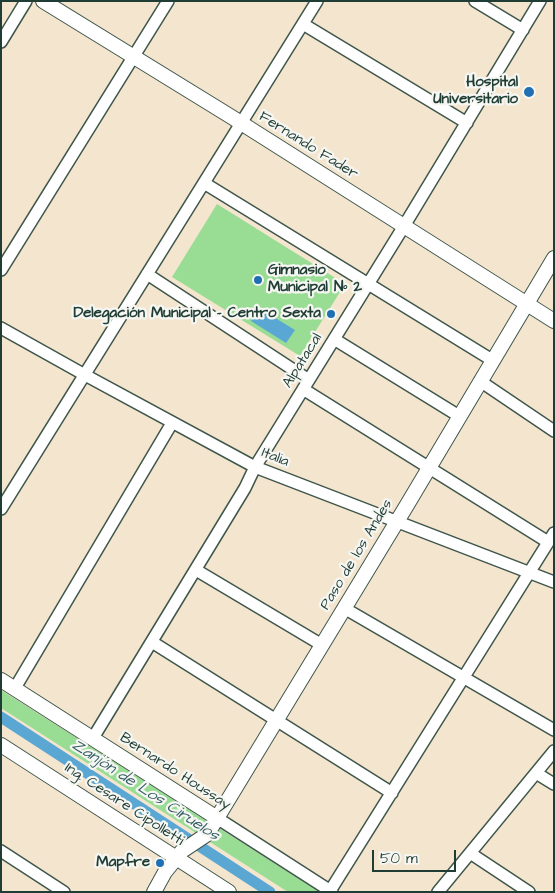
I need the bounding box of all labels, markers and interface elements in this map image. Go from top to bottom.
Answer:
place label: Hospital Universitario [433,74,518,109]
marker: Hospital Universitario [522,85,536,99]
street label: Fernando Fader [255,108,361,184]
place label: Gimnasio Municipal Nº 2 [268,262,362,297]
marker: Gimnasio Municipal Nº 2 [252,274,264,286]
place label: Delegación Municipal - Centro Sexta [74,305,321,323]
marker: Delegación Municipal - Centro Sexta [325,308,337,320]
street label: Alpatacal [279,330,327,392]
street label: Italia [259,444,291,472]
street label: Paso de los Andes [317,496,397,614]
street label: Bernardo Houssay [116,729,234,815]
water label: Zanjón de Los Ciruelos [68,736,222,846]
street label: Ing. Cesare Cipolletti [61,760,187,850]
scale bar [375,840,459,872]
text: 50 m [380,848,418,869]
place label: Mapfre [96,854,150,872]
marker: Mapfre [154,857,166,869]

